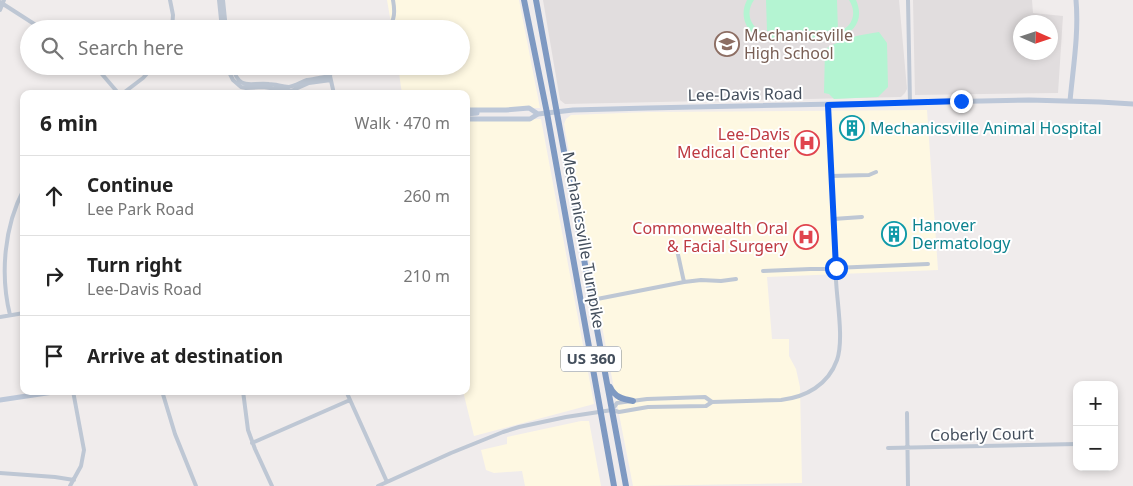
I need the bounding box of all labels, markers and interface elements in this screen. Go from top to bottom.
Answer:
north arrow [1013,15,1058,60]
search box [20,20,470,75]
place label: Mechanicsville High School [744,24,853,64]
school or university icon: Mechanicsville High School [714,31,740,57]
icon: search [38,34,66,62]
text: Search here [78,35,184,61]
street label: Lee-Davis Road [687,82,803,106]
route end [950,90,973,113]
text: 6 min [40,109,98,137]
text: Walk · 470 m [355,112,450,134]
building icon: Mechanicsville Animal Hospital [839,115,865,141]
place label: Mechanicsville Animal Hospital [870,117,1102,139]
place label: Lee-Davis Medical Center [677,123,790,163]
hospital icon: Lee-Davis Medical Center [794,130,820,156]
street label: Mechanicsville Turnpike [558,150,610,330]
text: Continue [87,172,173,198]
icon: ahead [40,182,68,210]
text: 260 m [403,185,450,207]
text: Lee Park Road [87,198,194,220]
place label: Hanover Dermatology [912,214,1011,254]
place label: Commonwealth Oral & Facial Surgery [632,217,789,257]
building icon: Hanover Dermatology [881,221,907,247]
hospital icon: Commonwealth Oral & Facial Surgery [793,224,819,250]
text: Turn right [87,252,182,278]
route start [825,257,848,280]
icon: right [40,262,68,290]
text: 210 m [403,265,450,287]
text: Lee-Davis Road [87,278,202,300]
icon: arrive [40,342,68,370]
text: Arrive at destination [87,343,283,369]
road number: US 360 [561,346,621,372]
map controls [1073,381,1118,471]
button: + [1073,381,1118,426]
street label: Coberly Court [930,422,1034,446]
button: − [1073,426,1118,471]

